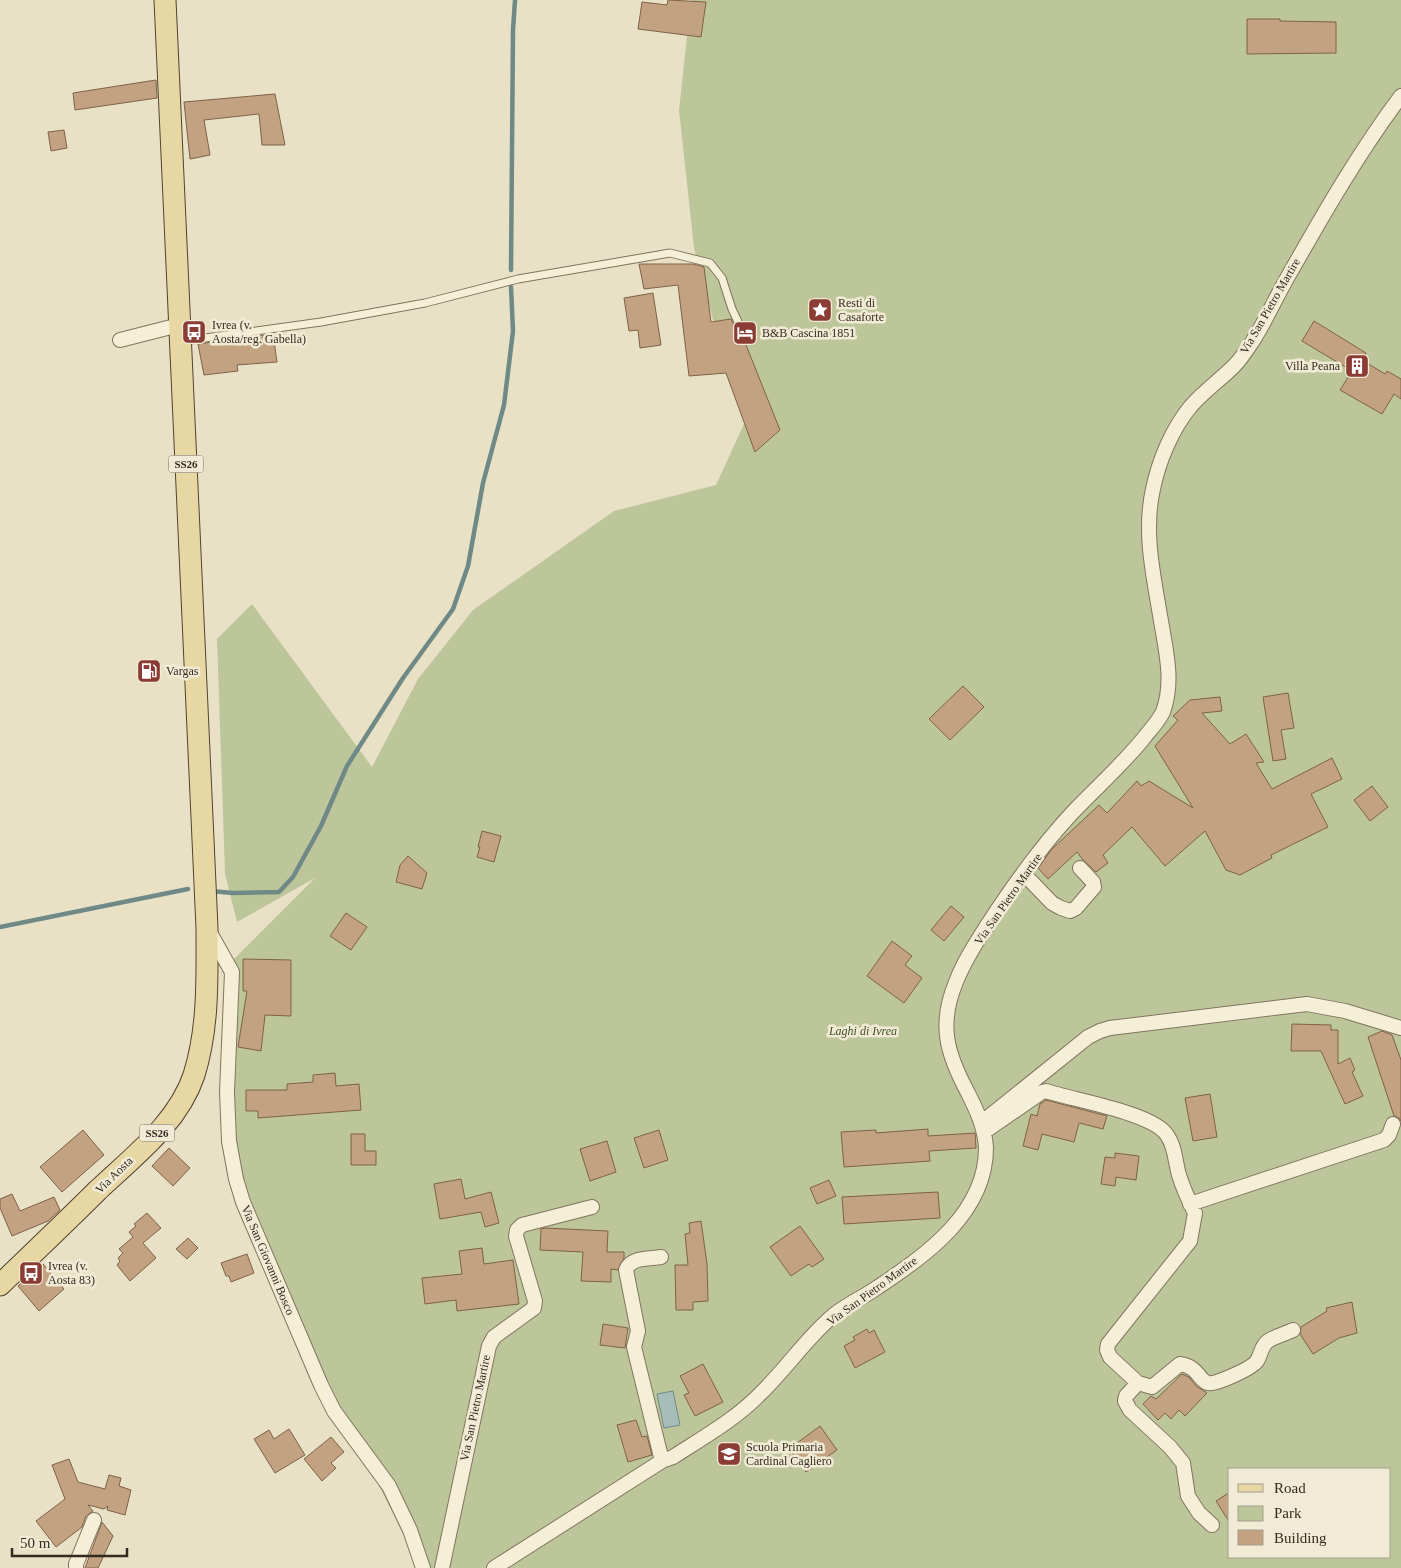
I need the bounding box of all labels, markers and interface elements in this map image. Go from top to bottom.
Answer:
street label: Via San Pietro Martire [1237,256,1303,356]
place label: Resti di Casaforte [838,296,884,324]
place icon: Resti di Casaforte [807,297,833,323]
place label: Ivrea (v. Aosta/reg. Gabella) [212,318,306,346]
bus stop icon: Ivrea (v. Aosta/reg. Gabella) [181,319,207,345]
hotel icon: B&B Cascina 1851 [732,320,758,346]
place label: B&B Cascina 1851 [762,326,855,340]
building icon: Villa Peana [1344,353,1370,379]
place label: Villa Peana [1285,359,1341,373]
road number: SS26 [168,456,204,472]
fuel station icon: Vargas [136,658,162,684]
place label: Vargas [166,664,199,678]
street label: Via San Pietro Martire [971,851,1045,947]
park label: Laghi di Ivrea [828,1024,897,1038]
road number: SS26 [140,1124,174,1142]
street label: Via Aosta [92,1153,136,1196]
street label: Via San Giovanni Bosco [238,1203,298,1317]
street label: Via San Pietro Martire [824,1254,920,1328]
place label: Ivrea (v. Aosta 83) [48,1259,95,1287]
bus stop icon: Ivrea (v. Aosta 83) [18,1260,44,1286]
street label: Via San Pietro Martire [457,1354,493,1462]
place label: Scuola Primaria Cardinal Cagliero [746,1440,832,1468]
school or university icon: Scuola Primaria Cardinal Cagliero [716,1441,742,1467]
legend [1228,1468,1391,1558]
text: Road [1274,1480,1306,1496]
text: Park [1274,1505,1302,1521]
scale bar [12,1526,128,1558]
text: Building [1274,1530,1327,1546]
text: 50 m [20,1535,51,1551]

